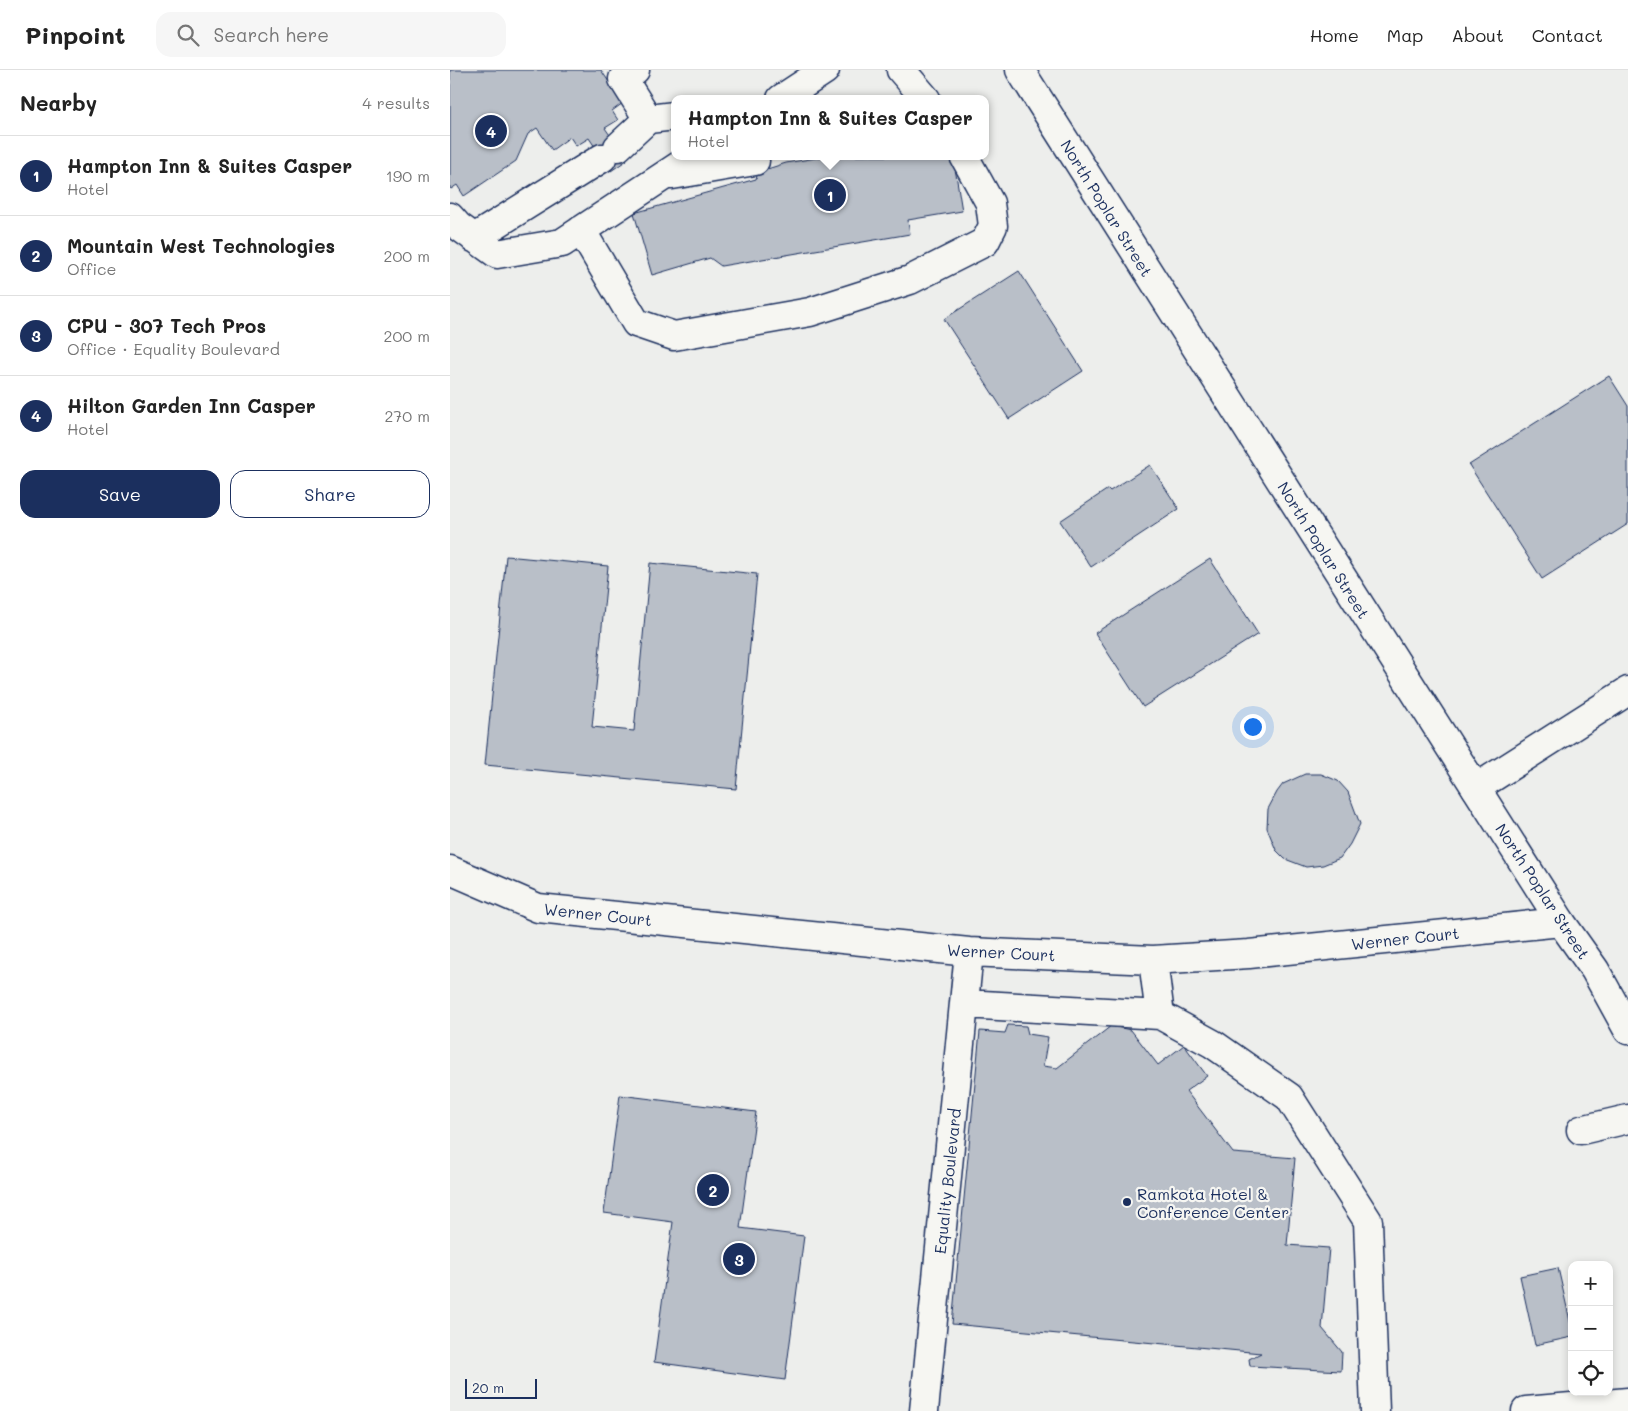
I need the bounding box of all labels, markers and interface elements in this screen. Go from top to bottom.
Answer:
search box [156,12,506,57]
text: Pinpoint [25,19,126,50]
icon: search [174,21,202,49]
text: Search here [214,22,329,47]
text: Home [1310,23,1359,47]
text: Map [1387,23,1423,47]
text: About [1451,23,1504,47]
text: Contact [1532,23,1603,47]
text: Nearby [20,89,97,116]
text: 4 results [362,92,430,113]
popup [671,95,989,160]
text: Hampton Inn & Suites Casper [687,105,973,130]
pin: 4 [475,112,507,150]
text: Hotel [687,130,729,151]
street label: North Poplar Street [1056,136,1158,280]
text: Hampton Inn & Suites Casper [67,153,352,178]
text: 1 [32,165,40,186]
text: 190 m [386,165,430,186]
pin: 1 [814,176,846,214]
text: Hotel [67,178,109,199]
text: Mountain West Technologies [67,233,335,258]
text: 2 [32,245,40,266]
text: 200 m [383,245,430,266]
text: Office [67,258,116,279]
text: CPU - 307 Tech Pros [67,313,266,338]
text: 3 [31,325,41,346]
text: 200 m [383,325,430,346]
text: Office · Equality Boulevard [67,338,280,359]
text: Hilton Garden Inn Casper [67,393,316,418]
text: 4 [31,405,41,426]
text: 270 m [384,405,430,426]
text: Hotel [67,418,109,439]
button: Save [20,470,220,518]
button: Share [230,470,430,518]
street label: North Poplar Street [1273,478,1375,622]
your location [1240,714,1266,740]
street label: North Poplar Street [1491,819,1595,963]
street label: Werner Court [543,898,653,930]
street label: Werner Court [1350,922,1460,954]
street label: Werner Court [946,939,1056,965]
street label: Equality Boulevard [929,1107,965,1255]
pin: 2 [697,1171,729,1209]
place label: Ramkota Hotel & Conference Center [1137,1183,1289,1222]
marker: Ramkota Hotel & Conference Center [1121,1196,1133,1208]
pin: 3 [723,1240,755,1278]
map controls [1568,1261,1613,1396]
button: + [1568,1261,1613,1306]
button: − [1568,1306,1613,1351]
button: locate [1568,1351,1613,1396]
scale bar [465,1376,538,1399]
text: 20 m [472,1378,504,1397]

